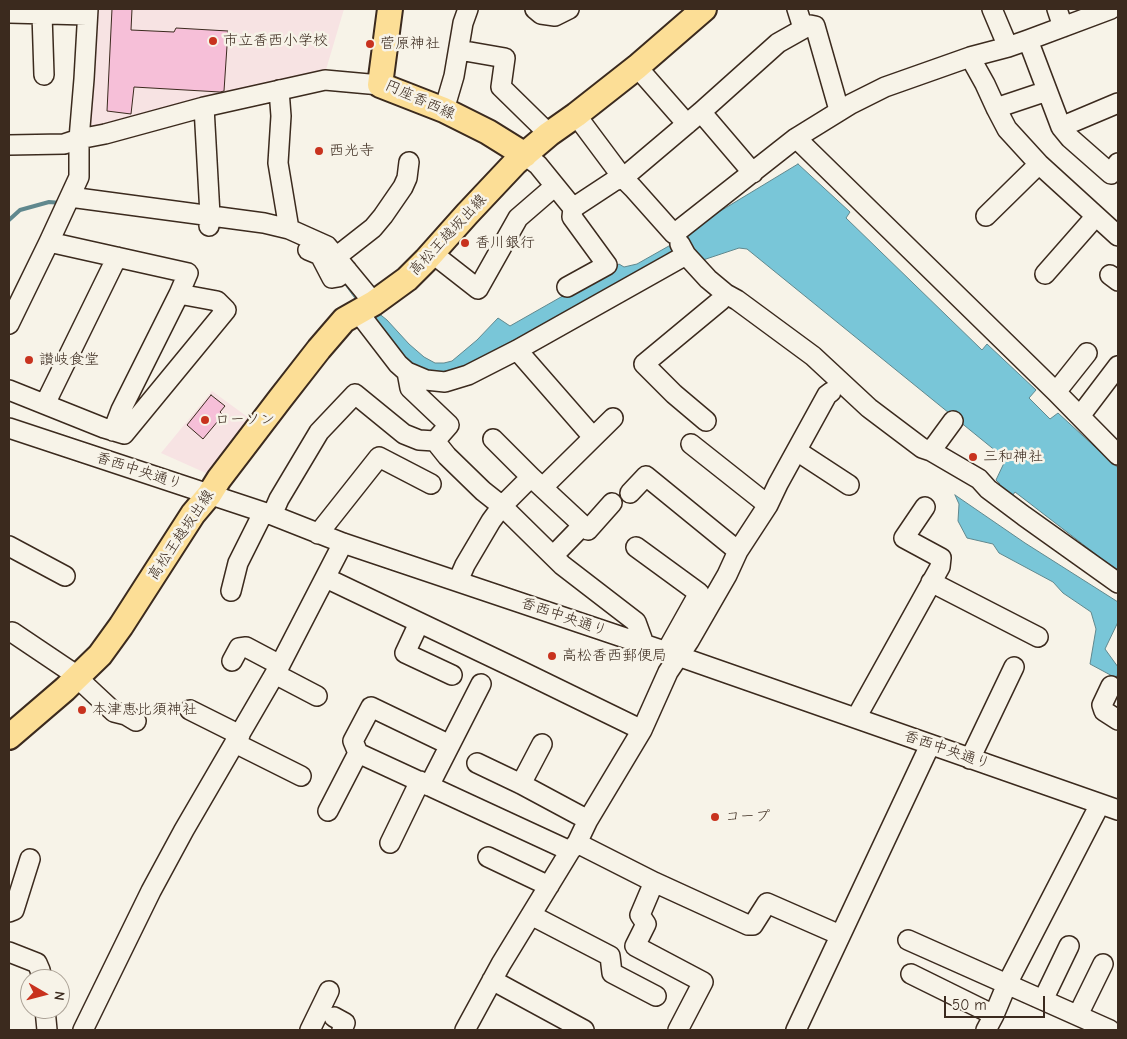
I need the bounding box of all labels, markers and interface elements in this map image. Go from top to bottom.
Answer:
place label: 市立香西小学校 [223,32,328,50]
marker: 市立香西小学校 [207,35,219,47]
place label: 菅原神社 [380,35,440,53]
marker: 菅原神社 [364,38,376,50]
street label: 円座香西線 [382,77,458,123]
place label: 西光寺 [329,142,374,160]
marker: 西光寺 [313,145,325,157]
street label: 高松王越坂出線 [406,190,490,280]
place label: 香川銀行 [475,234,535,252]
marker: 香川銀行 [459,237,471,249]
place label: 讃岐食堂 [39,351,99,369]
marker: 讃岐食堂 [23,354,35,366]
place label: ローソン [215,411,275,429]
marker: ローソン [199,414,211,426]
place label: 三和神社 [983,448,1043,466]
street label: 香西中央通り [93,449,185,493]
marker: 三和神社 [967,451,979,463]
street label: 高松王越坂出線 [144,486,218,584]
street label: 香西中央通り [519,594,609,640]
place label: 高松香西郵便局 [562,647,667,665]
marker: 高松香西郵便局 [546,650,558,662]
place label: 本津恵比須神社 [92,701,197,719]
marker: 本津恵比須神社 [76,704,88,716]
street label: 香西中央通り [902,727,992,773]
place label: コープ [725,808,770,826]
marker: コープ [709,811,721,823]
north arrow [20,969,70,1019]
scale bar [947,986,1048,1018]
text: N [50,990,68,1002]
text: 50 m [952,996,987,1014]

